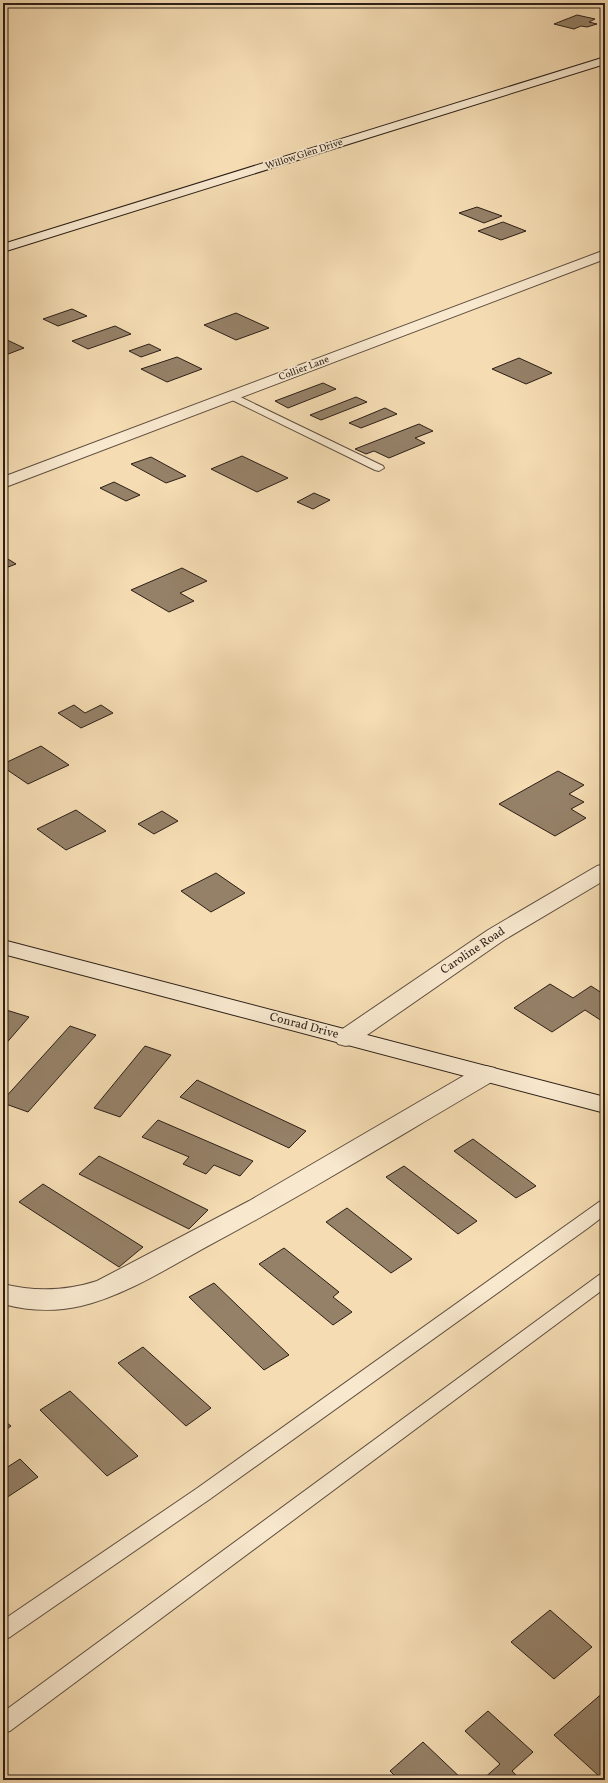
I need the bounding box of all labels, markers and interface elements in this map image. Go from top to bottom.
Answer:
street label: Willow Glen Drive [263,135,345,173]
street label: Collier Lane [277,352,331,384]
street label: Caroline Road [438,923,509,979]
street label: Conrad Drive [268,1009,341,1043]

